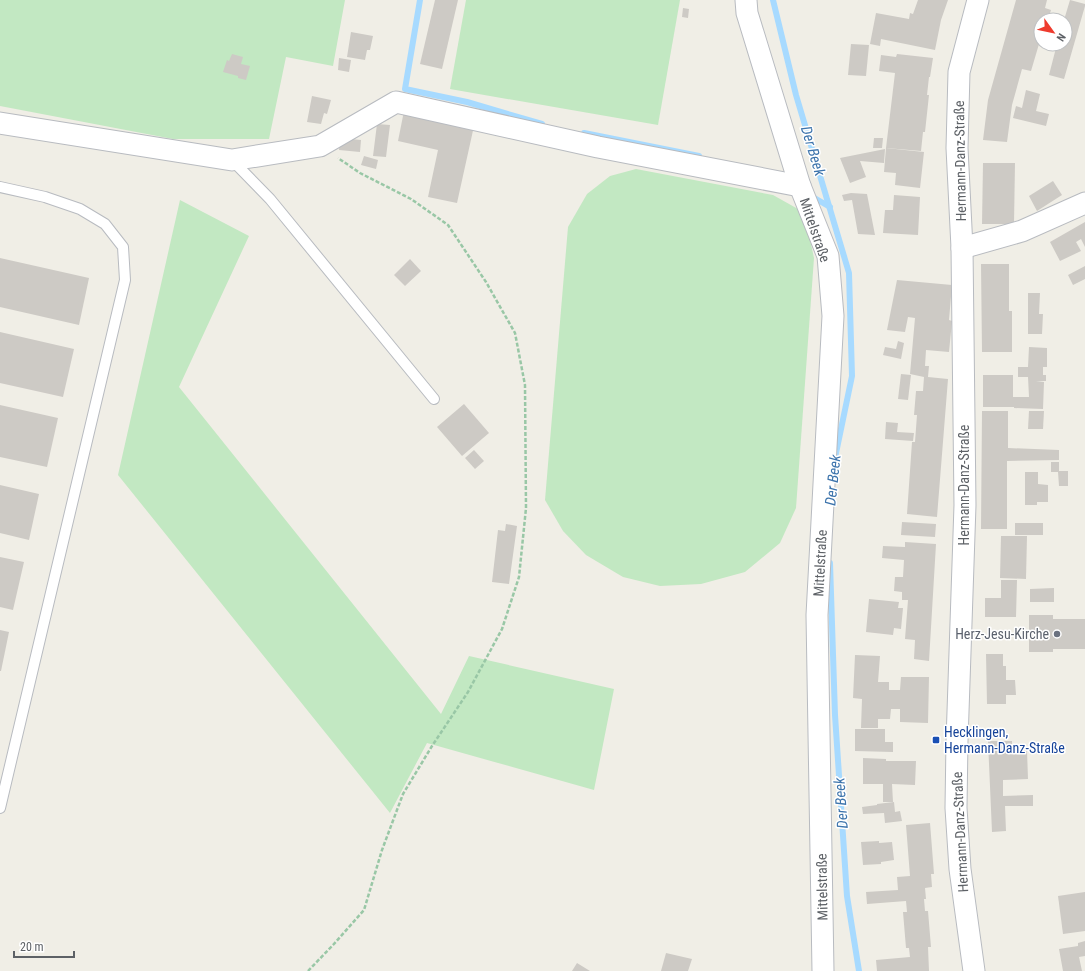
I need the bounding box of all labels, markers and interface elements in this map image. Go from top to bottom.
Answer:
north arrow [1033,12,1073,52]
text: N [1054,31,1068,44]
street label: Hermann-Danz-Straße [951,100,969,222]
water label: Der Beek [797,124,829,178]
street label: Mittelstraße [797,196,834,265]
street label: Hermann-Danz-Straße [956,424,972,545]
water label: Der Beek [821,453,845,506]
street label: Mittelstraße [810,529,830,597]
place label: Herz-Jesu-Kirche [955,626,1049,642]
marker: Herz-Jesu-Kirche [1052,629,1062,639]
place label: Hecklingen, Hermann-Danz-Straße [944,724,1065,756]
marker: Hecklingen, Hermann-Danz-Straße [931,735,941,745]
street label: Hermann-Danz-Straße [949,771,971,893]
water label: Der Beek [830,776,852,829]
street label: Mittelstraße [813,853,831,921]
scale bar [14,933,74,959]
text: 20 m [20,940,44,954]

